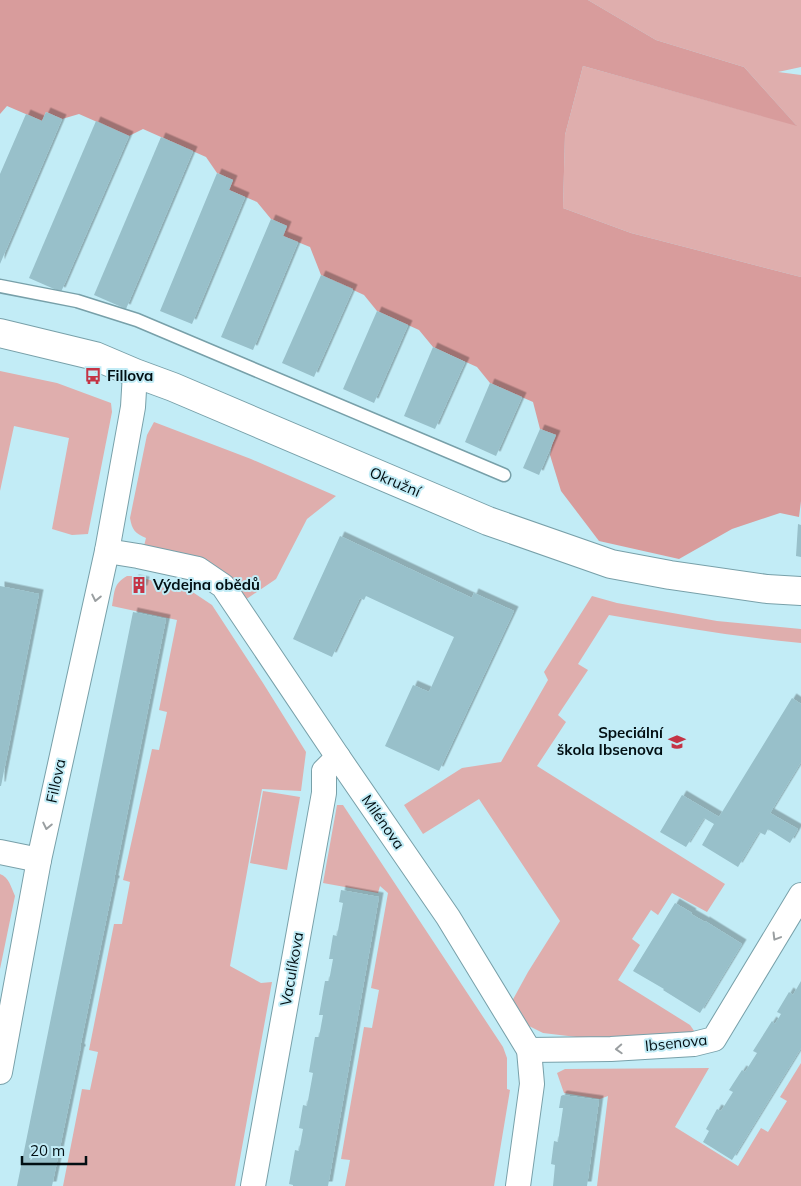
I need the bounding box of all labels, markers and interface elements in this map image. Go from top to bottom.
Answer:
bus stop icon: Fillova [83,366,103,386]
place label: Fillova [107,366,153,385]
street label: Okružní [367,462,425,501]
building icon: Výdejna obědů [129,575,149,595]
place label: Výdejna obědů [152,575,260,594]
one-way arrow [91,594,102,603]
place label: Speciální škola Ibsenova [557,723,664,759]
school or university icon: Speciální škola Ibsenova [667,732,687,752]
street label: Fillova [42,757,69,805]
street label: Milénova [358,791,409,853]
one-way arrow [42,821,52,830]
street label: Vaculíkova [276,930,307,1007]
one-way arrow [772,932,782,941]
street label: Ibsenova [644,1030,708,1055]
one-way arrow [615,1043,623,1054]
scale bar [22,1134,86,1166]
text: 20 m [30,1141,65,1160]

